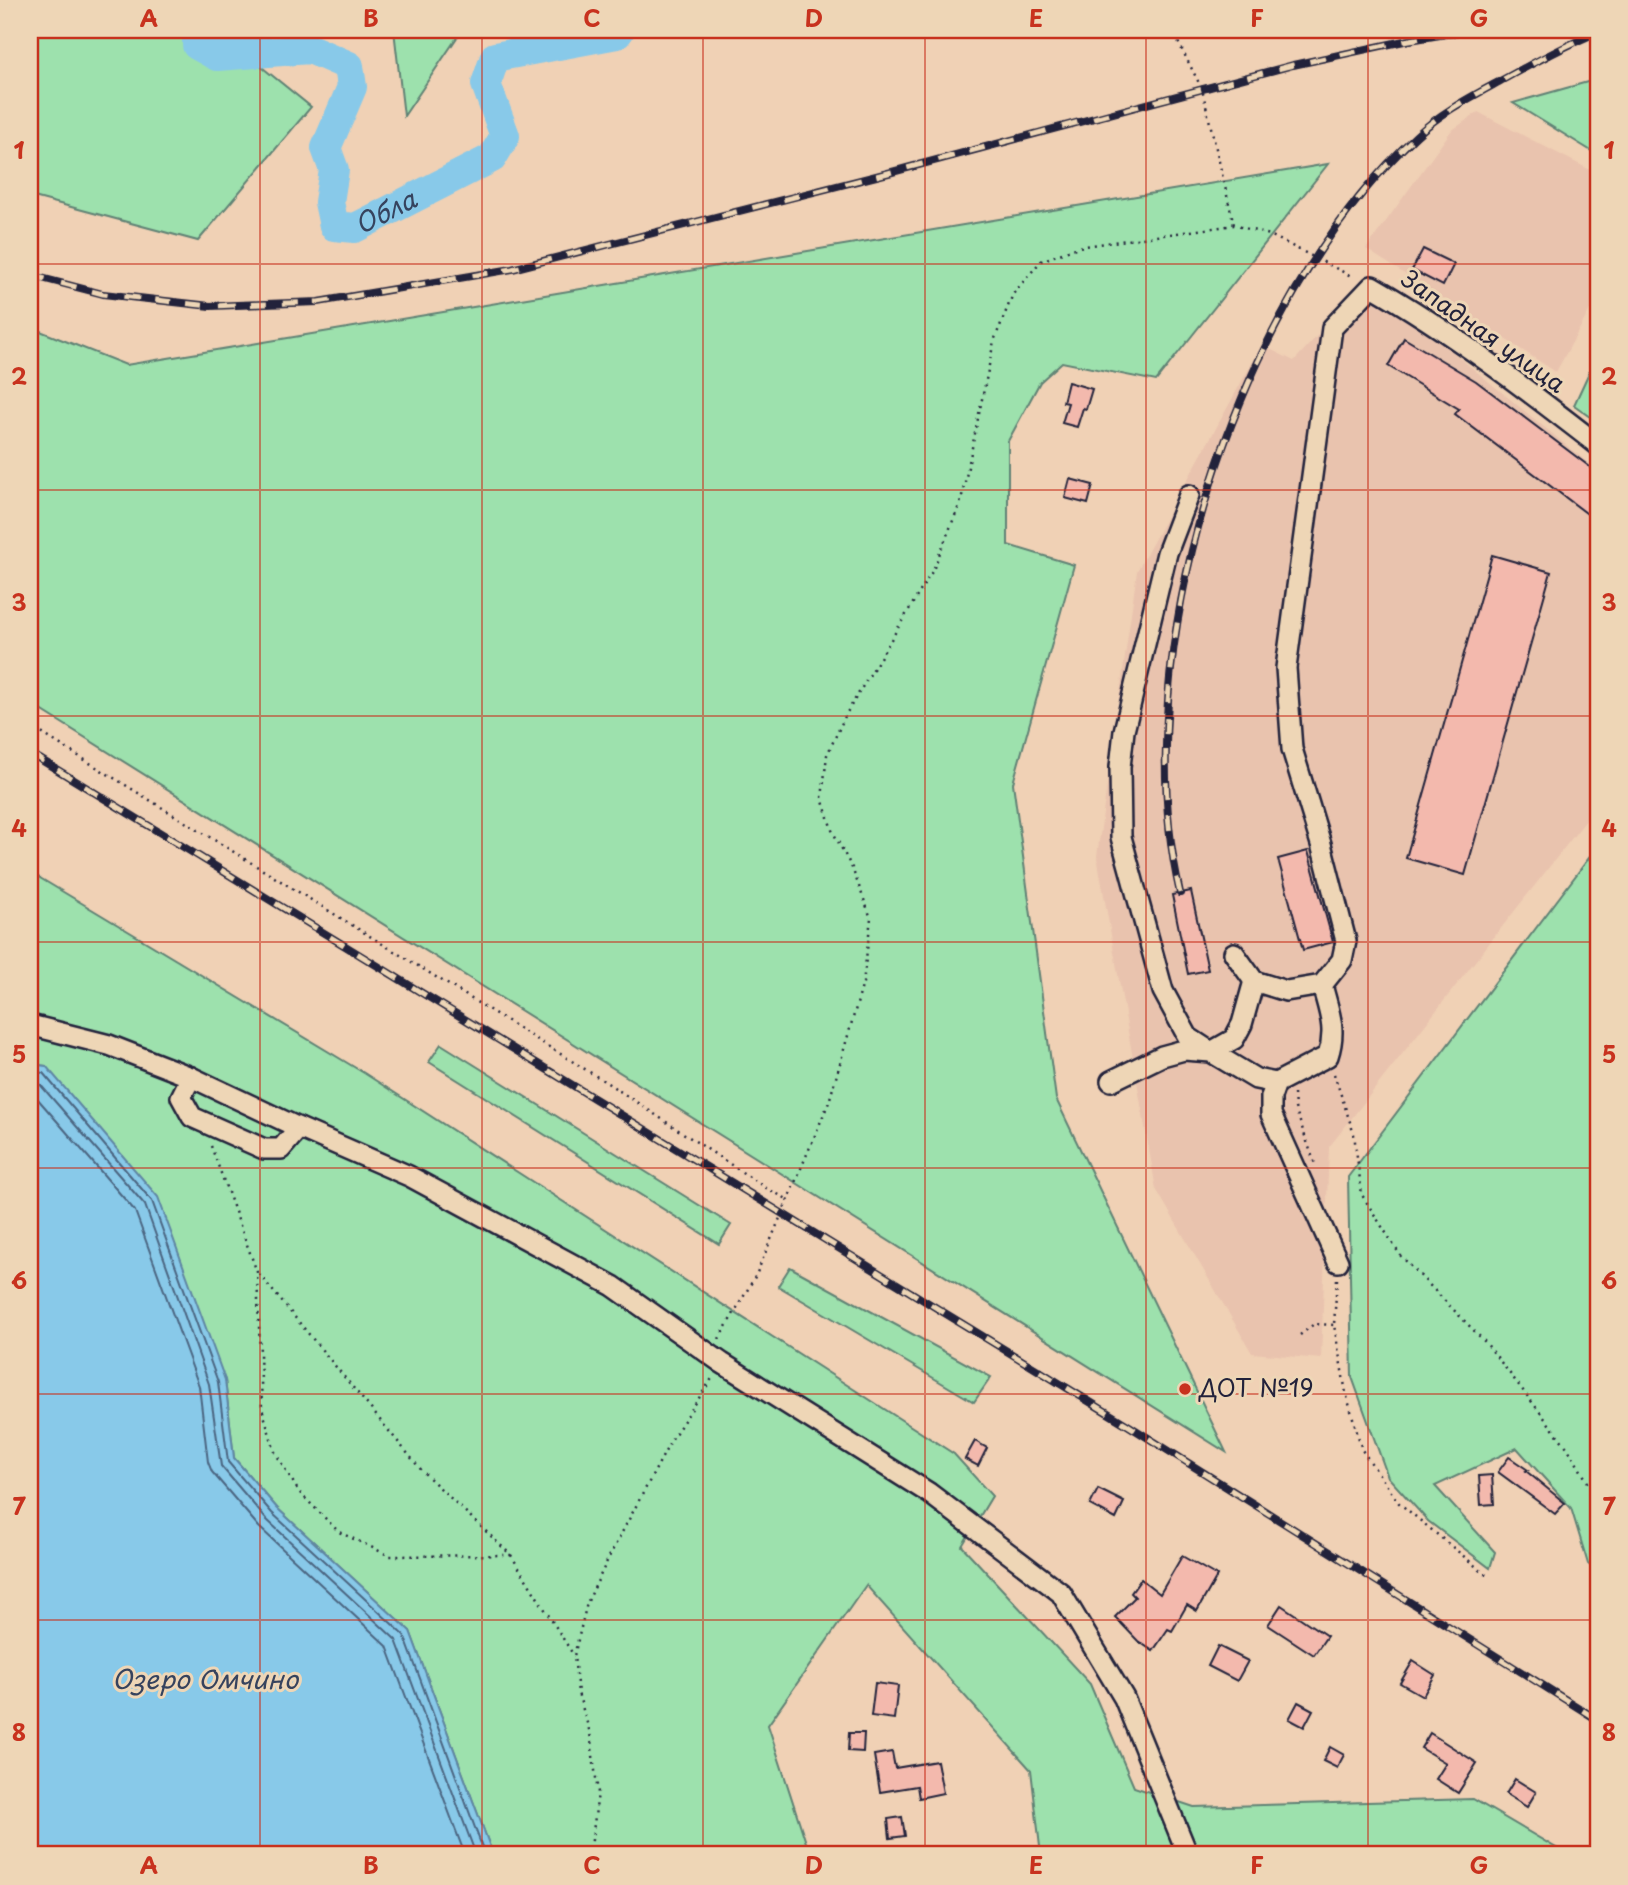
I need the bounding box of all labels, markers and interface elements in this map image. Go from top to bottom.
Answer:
text: A [140,0,158,35]
text: B [363,0,379,35]
text: C [583,0,601,35]
text: D [805,0,823,35]
text: E [1029,0,1043,35]
text: F [1250,0,1264,35]
text: G [1470,0,1488,35]
text: 1 [14,132,25,167]
text: 1 [1604,132,1615,167]
water label: Обла [347,178,423,243]
street label: Западная улица [1395,260,1574,401]
text: 2 [11,358,27,393]
text: 2 [1601,358,1617,393]
text: 3 [11,584,27,619]
text: 3 [1601,584,1617,619]
text: 4 [11,810,27,845]
text: 4 [1601,810,1617,845]
text: 5 [12,1036,26,1071]
text: 5 [1602,1036,1616,1071]
text: 6 [11,1262,27,1297]
text: 6 [1601,1262,1617,1297]
place label: ДОТ №19 [1198,1369,1314,1405]
marker: ДОТ №19 [1177,1381,1193,1397]
text: 7 [12,1488,26,1523]
text: 7 [1602,1488,1616,1523]
water label: Озеро Омчино [112,1659,300,1698]
text: 8 [12,1714,26,1749]
text: 8 [1602,1714,1616,1749]
text: A [140,1847,158,1882]
text: B [363,1847,379,1882]
text: C [583,1847,601,1882]
text: D [805,1847,823,1882]
text: E [1029,1847,1043,1882]
text: F [1250,1847,1264,1882]
text: G [1470,1847,1488,1882]

